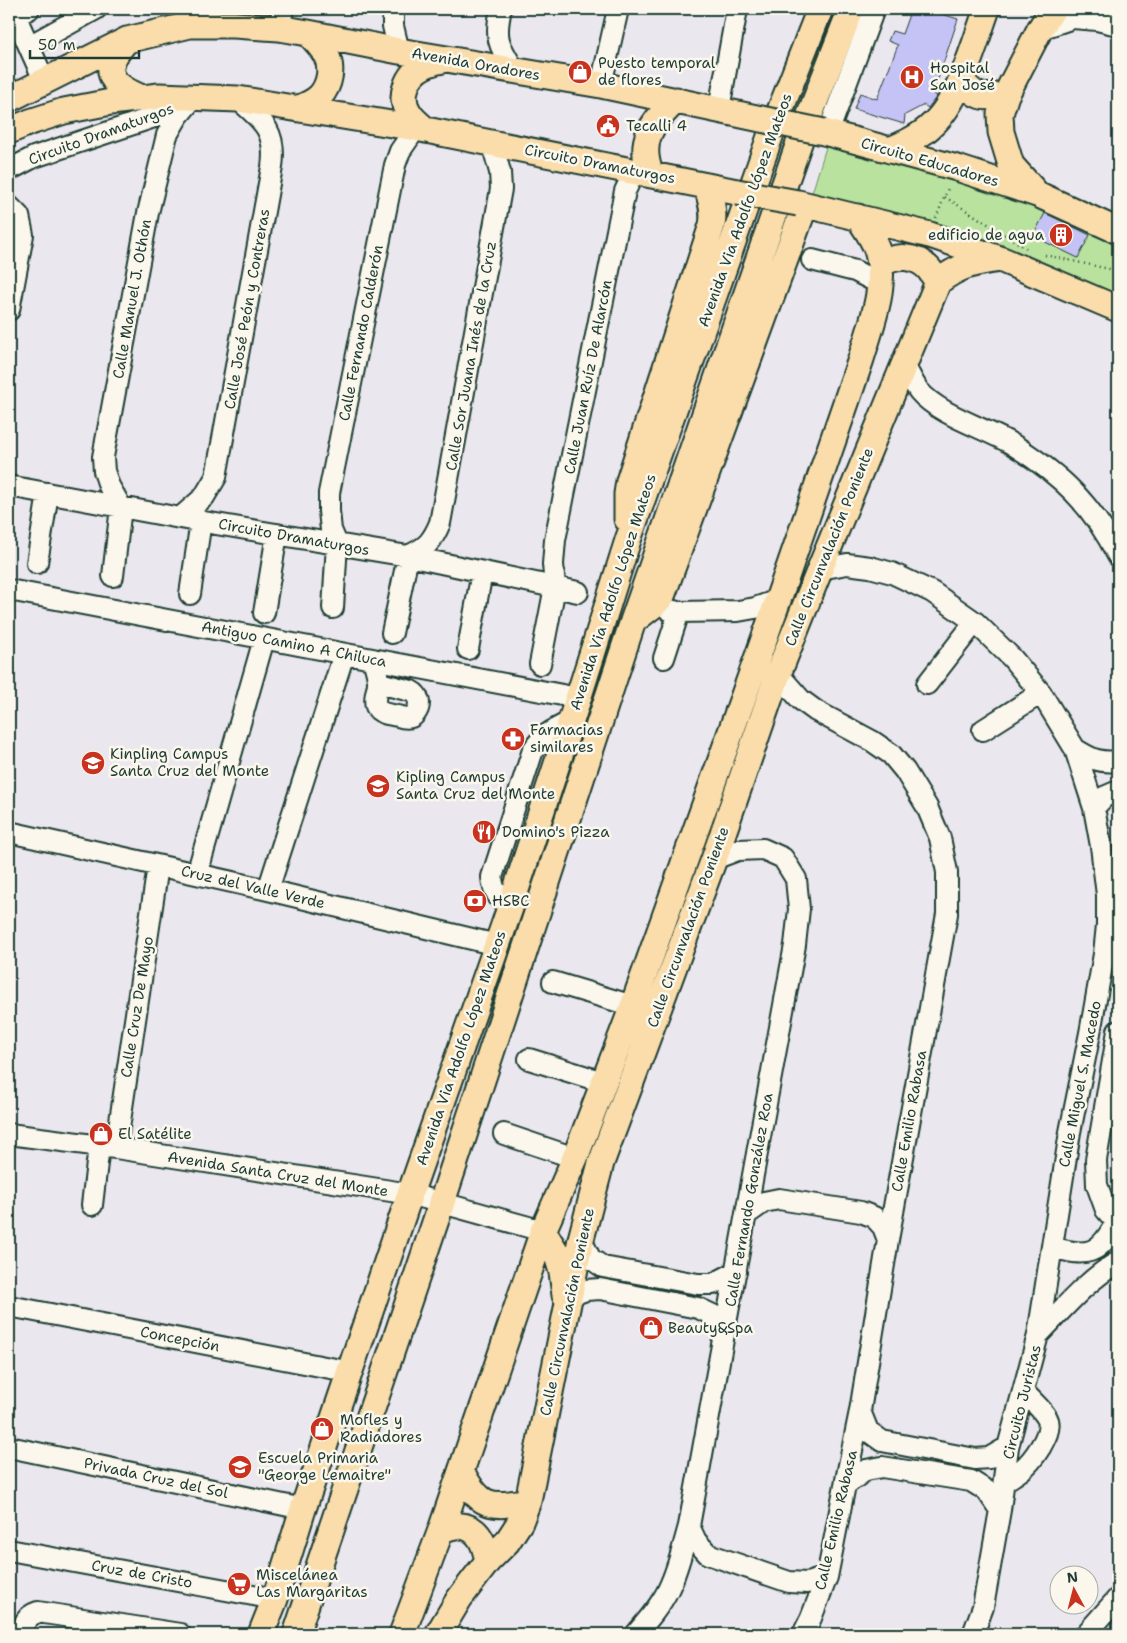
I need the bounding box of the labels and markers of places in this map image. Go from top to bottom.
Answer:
place label: Puesto temporal de flores [598,53,716,90]
place label: Hospital San José [930,58,995,95]
shop icon: Puesto temporal de flores [567,59,593,85]
hospital icon: Hospital San José [899,64,925,90]
public building icon: Tecalli 4 [595,113,621,139]
place label: Tecalli 4 [626,116,687,136]
building icon: edificio de agua [1048,222,1074,248]
place label: edificio de agua [928,225,1045,245]
place label: Farmacias similares [530,720,603,757]
pharmacy icon: Farmacias similares [500,726,526,752]
place label: Kinpling Campus Santa Cruz del Monte [110,744,269,781]
school or university icon: Kinpling Campus Santa Cruz del Monte [80,750,106,776]
place label: Kipling Campus Santa Cruz del Monte [396,767,555,804]
school or university icon: Kipling Campus Santa Cruz del Monte [365,773,391,799]
restaurant icon: Domino's Pizza [471,819,497,845]
place label: Domino's Pizza [502,822,610,842]
bank icon: HSBC [462,888,488,914]
place label: HSBC [492,891,529,911]
shop icon: El Satélite [88,1121,114,1147]
place label: El Satélite [118,1124,192,1144]
shop icon: Beauty&Spa [638,1315,664,1341]
place label: Beauty&Spa [668,1318,754,1338]
place label: Mofles y Radiadores [340,1410,422,1447]
shop icon: Mofles y Radiadores [309,1416,335,1442]
place label: Escuela Primaria "George Lemaitre" [258,1448,391,1485]
school or university icon: Escuela Primaria "George Lemaitre" [227,1454,253,1480]
place label: Miscelánea Las Margaritas [256,1565,368,1602]
supermarket icon: Miscelánea Las Margaritas [226,1571,252,1597]

